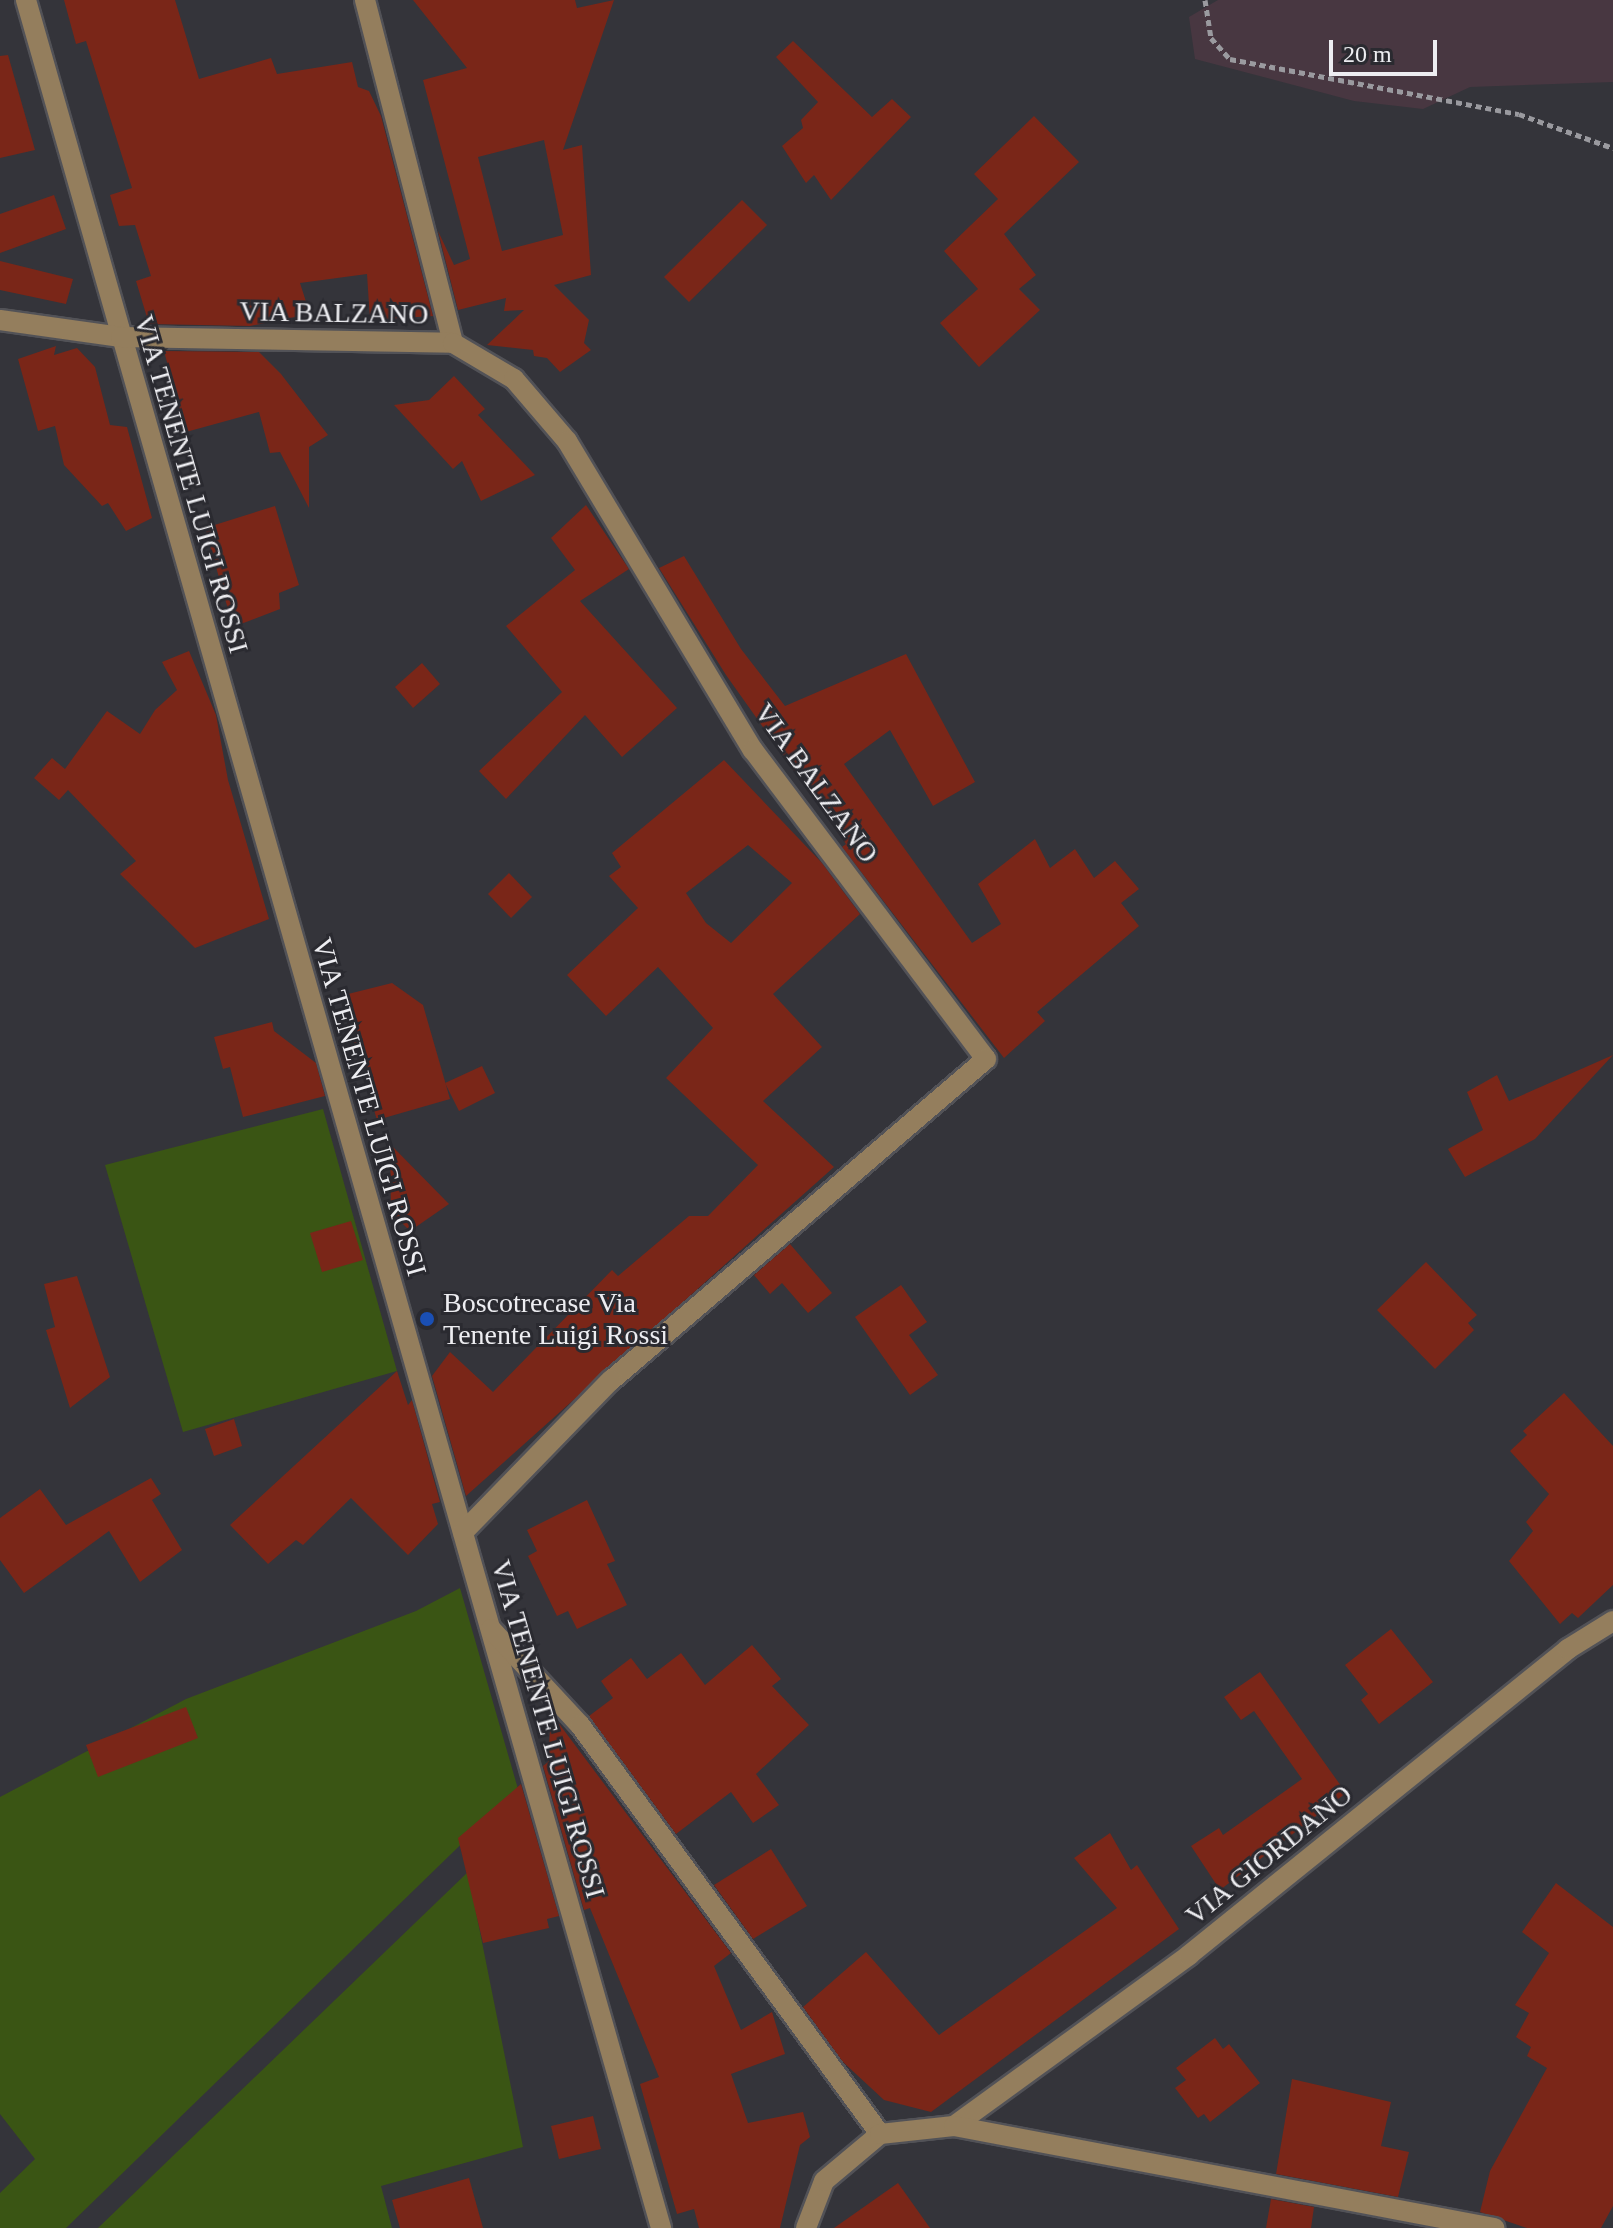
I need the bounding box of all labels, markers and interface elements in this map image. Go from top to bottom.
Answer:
scale bar [1333,24,1441,74]
text: 20 m [1343,41,1392,67]
street label: VIA BALZANO [238,295,430,331]
street label: VIA TENENTE LUIGI ROSSI [126,310,256,658]
street label: VIA BALZANO [746,696,886,870]
street label: VIA TENENTE LUIGI ROSSI [304,933,434,1281]
place label: Boscotrecase Via Tenente Luigi Rossi [443,1286,668,1352]
marker: Boscotrecase Via Tenente Luigi Rossi [418,1310,436,1328]
street label: VIA TENENTE LUIGI ROSSI [483,1555,613,1903]
street label: VIA GIORDANO [1178,1777,1360,1933]

